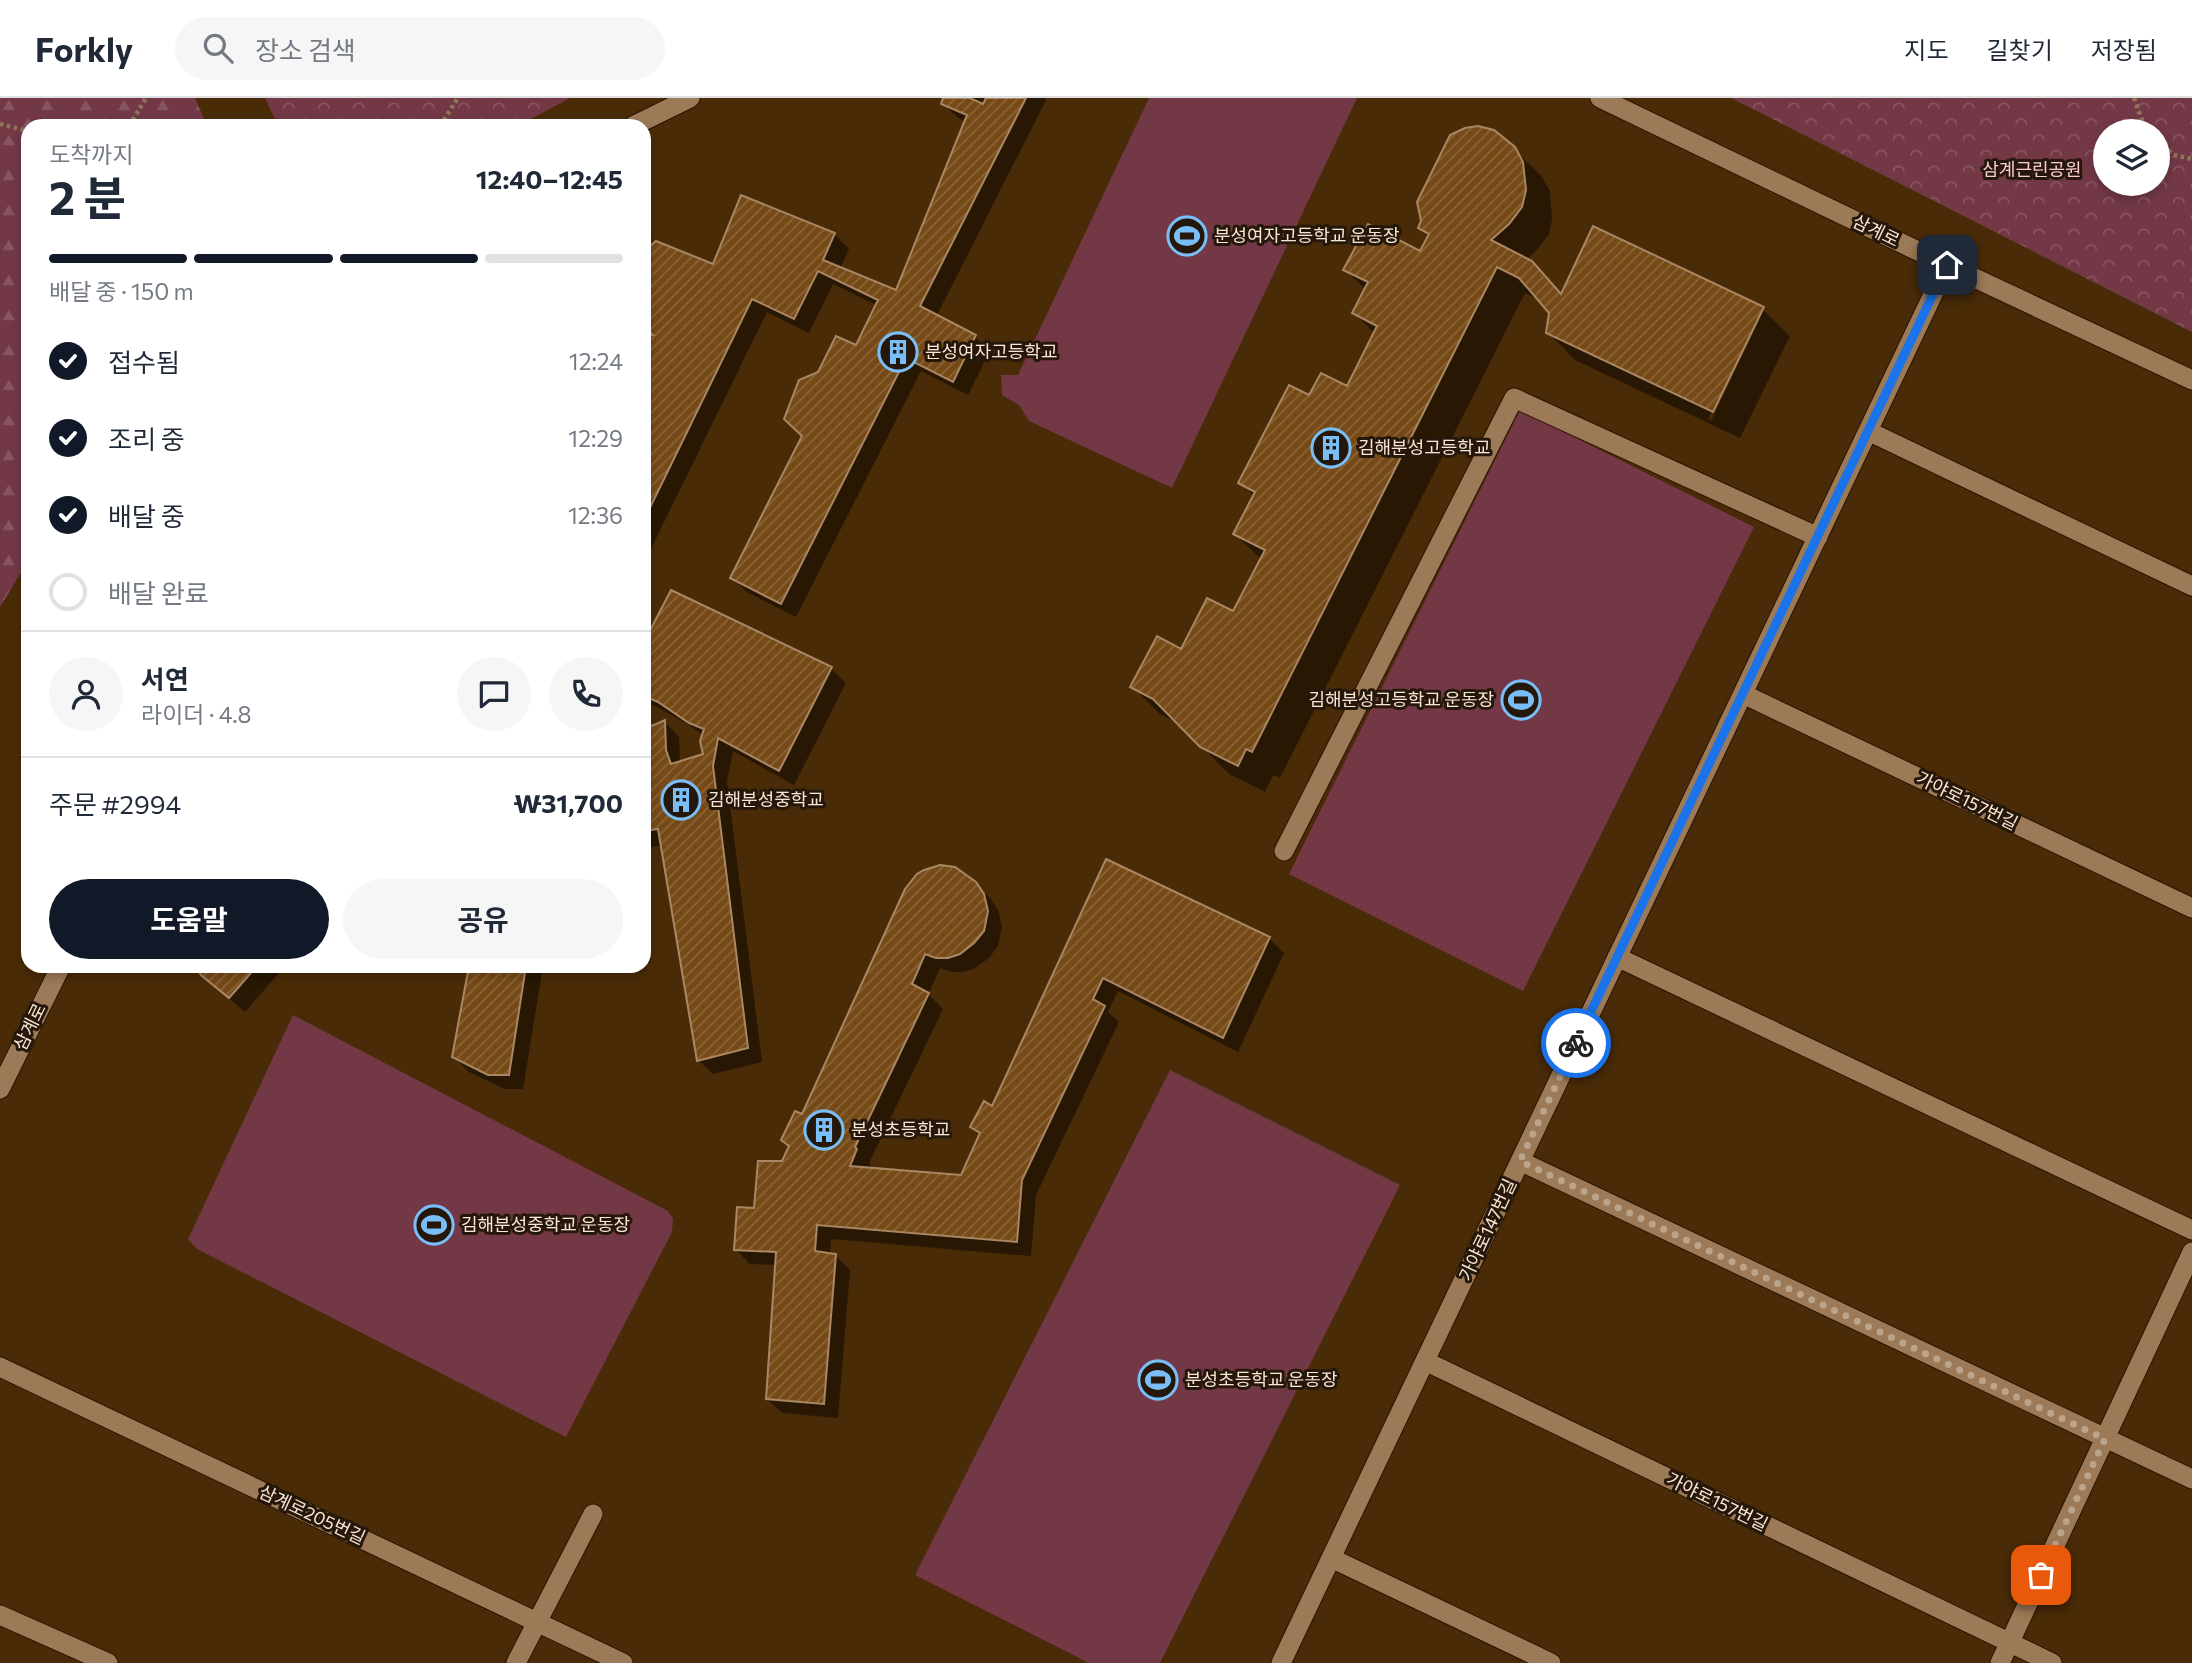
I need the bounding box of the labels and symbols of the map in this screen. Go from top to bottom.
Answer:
park label: 삼계근린공원 [1982,158,2082,180]
street label: 삼계로 [1849,209,1904,251]
sports icon: 분성여자고등학교 운동장 [1166,215,1208,257]
place label: 분성여자고등학교 운동장 [1214,224,1400,246]
pin [1917,235,1977,295]
building icon: 분성여자고등학교 [877,331,919,373]
place label: 분성여자고등학교 [925,340,1057,362]
building icon: 김해분성고등학교 [1310,427,1352,469]
place label: 김해분성고등학교 [1358,436,1490,458]
sports icon: 김해분성고등학교 운동장 [1500,679,1542,721]
place label: 김해분성고등학교 운동장 [1308,688,1494,710]
street label: 가야로157번길 [1913,766,2022,834]
building icon: 김해분성중학교 [660,779,702,821]
place label: 김해분성중학교 [708,788,824,810]
street label: 삼계로 [8,999,50,1054]
courier [1541,1008,1611,1078]
building icon: 분성초등학교 [803,1109,845,1151]
place label: 분성초등학교 [851,1118,950,1140]
street label: 가야로147번길 [1454,1175,1520,1284]
sports icon: 김해분성중학교 운동장 [413,1204,455,1246]
place label: 김해분성중학교 운동장 [461,1213,630,1235]
sports icon: 분성초등학교 운동장 [1137,1359,1179,1401]
place label: 분성초등학교 운동장 [1185,1368,1338,1390]
street label: 가야로157번길 [1663,1467,1772,1535]
street label: 삼계로205번길 [256,1480,369,1548]
pin [2011,1545,2071,1605]

